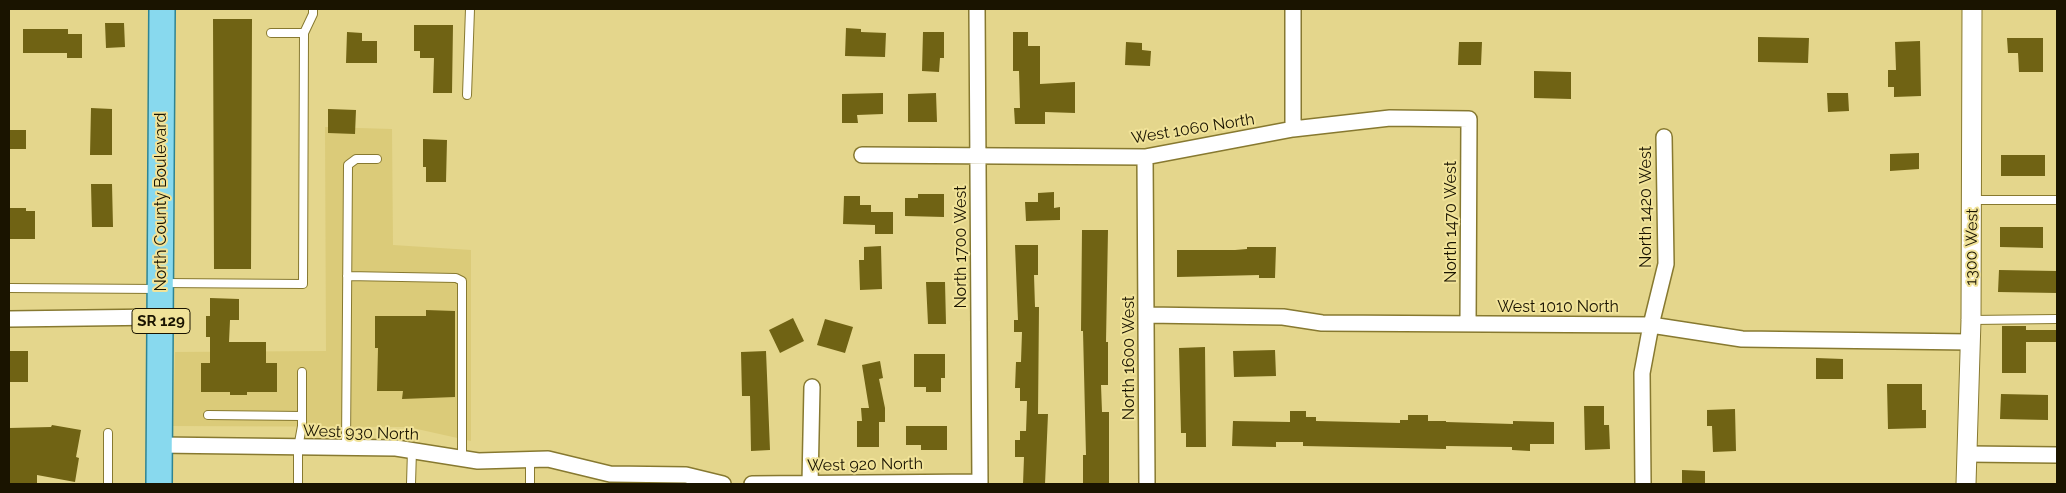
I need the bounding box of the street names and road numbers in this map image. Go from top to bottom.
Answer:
street label: West 1060 North [1130,110,1256,148]
street label: North County Boulevard [151,112,171,292]
street label: North 1420 West [1636,146,1656,268]
street label: North 1470 West [1441,161,1461,283]
street label: North 1700 West [951,185,971,309]
street label: 1300 West [1962,208,1982,286]
street label: North 1600 West [1119,296,1139,420]
street label: West 1010 North [1497,297,1619,317]
road number: SR 129 [132,308,190,334]
street label: West 930 North [303,421,419,445]
street label: West 920 North [807,454,923,476]

